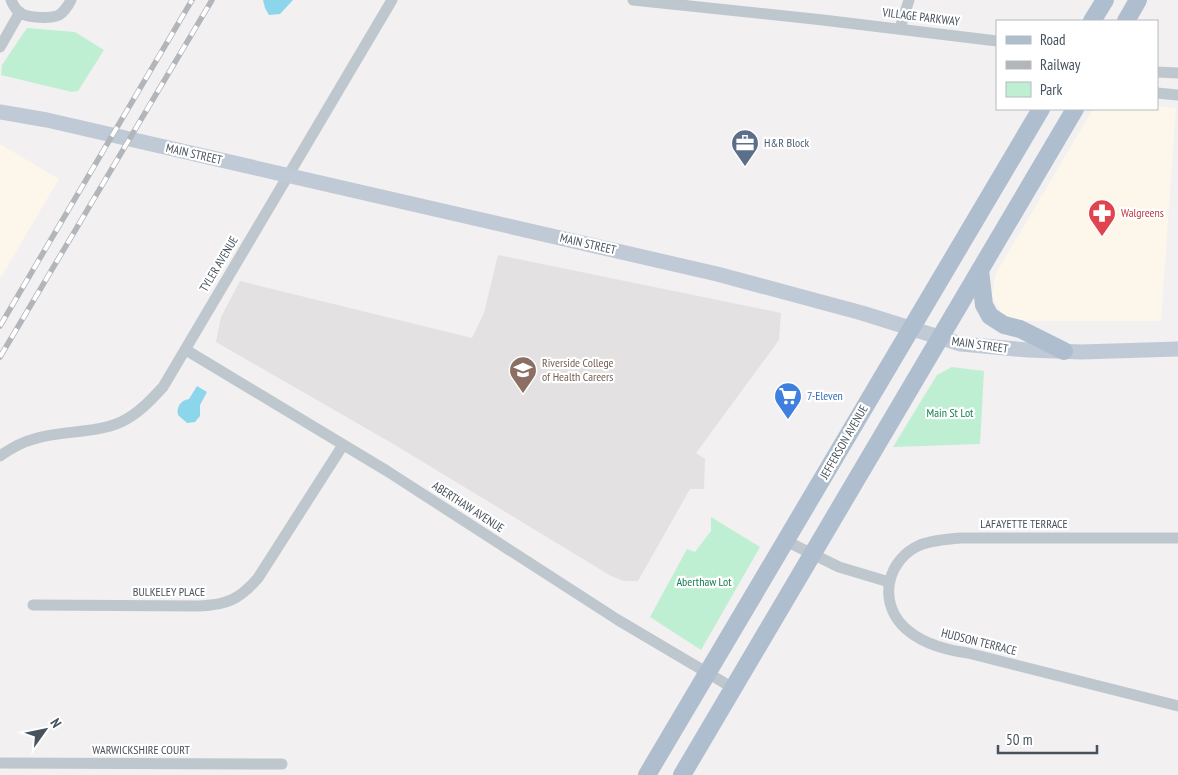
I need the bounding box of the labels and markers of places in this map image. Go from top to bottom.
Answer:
office icon: H&R Block [730,128,760,167]
place label: H&R Block [764,135,810,150]
pharmacy icon: Walgreens [1087,198,1117,237]
place label: Walgreens [1121,205,1164,220]
school or university icon: Riverside College of Health Careers [508,355,538,394]
place label: Riverside College of Health Careers [542,355,614,384]
supermarket icon: 7-Eleven [773,381,803,420]
place label: 7-Eleven [807,388,843,403]

